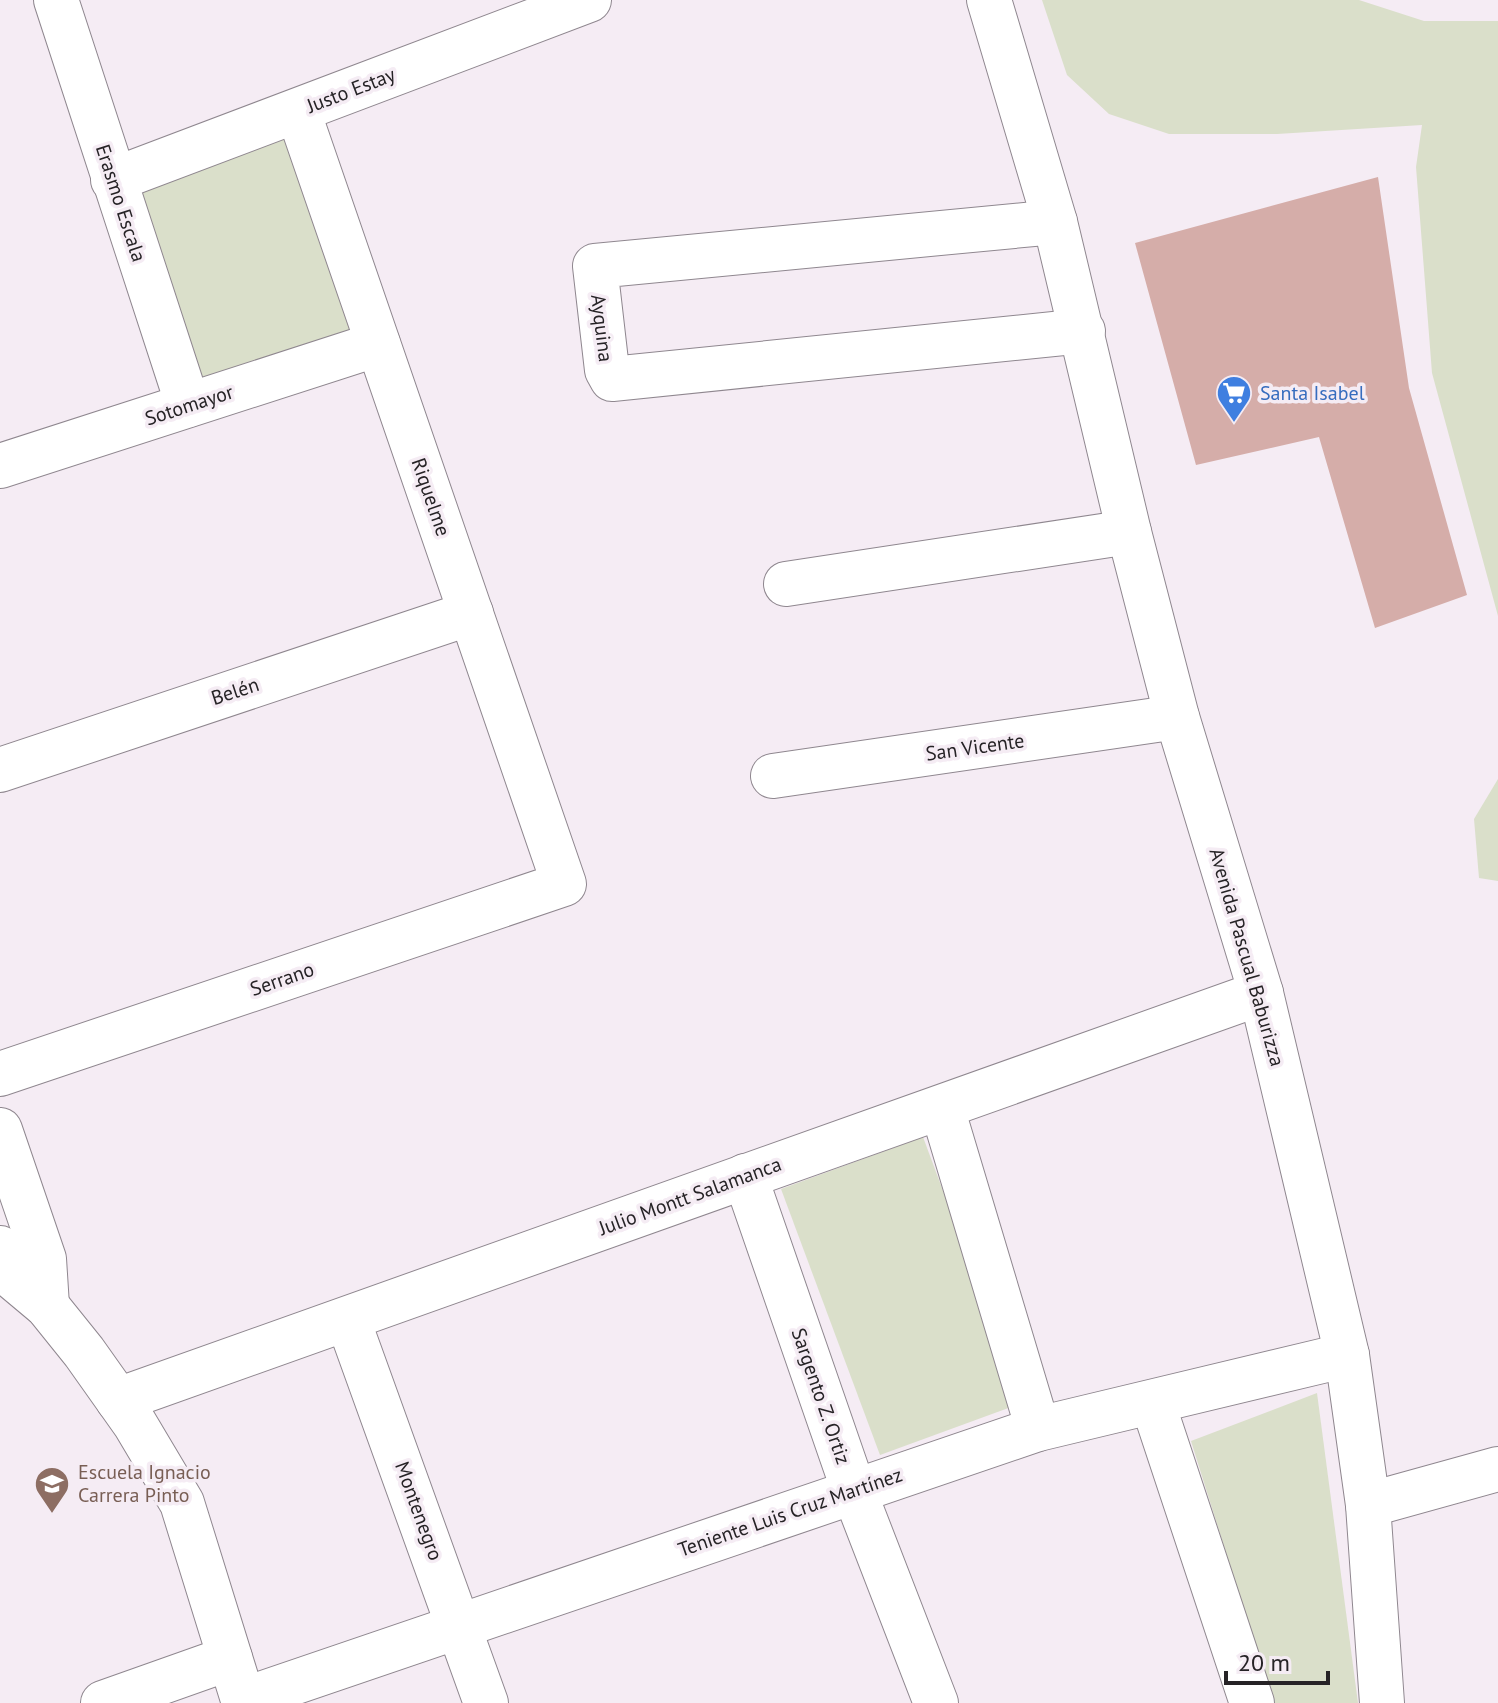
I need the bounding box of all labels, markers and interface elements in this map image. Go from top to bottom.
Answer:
street label: Justo Estay [302,61,400,119]
street label: Erasmo Escala [90,141,152,265]
street label: Ayquina [585,293,619,363]
supermarket icon: Santa Isabel [1215,374,1253,424]
street label: Sotomayor [142,378,237,431]
place label: Santa Isabel [1260,380,1365,406]
street label: Riquelme [405,454,457,540]
street label: Belén [208,671,262,711]
street label: San Vicente [924,727,1026,767]
street label: Avenida Pascual Baburizza [1203,845,1291,1069]
street label: Serrano [247,956,317,1002]
street label: Julio Montt Salamanca [594,1151,785,1241]
street label: Sargento Z. Ortiz [786,1324,856,1468]
street label: Montenegro [389,1458,449,1564]
place label: Escuela Ignacio Carrera Pinto [78,1459,211,1508]
street label: Teniente Luis Cruz Martínez [674,1461,906,1563]
school or university icon: Escuela Ignacio Carrera Pinto [33,1465,71,1515]
scale bar [1226,1635,1328,1685]
text: 20 m [1238,1647,1290,1678]

